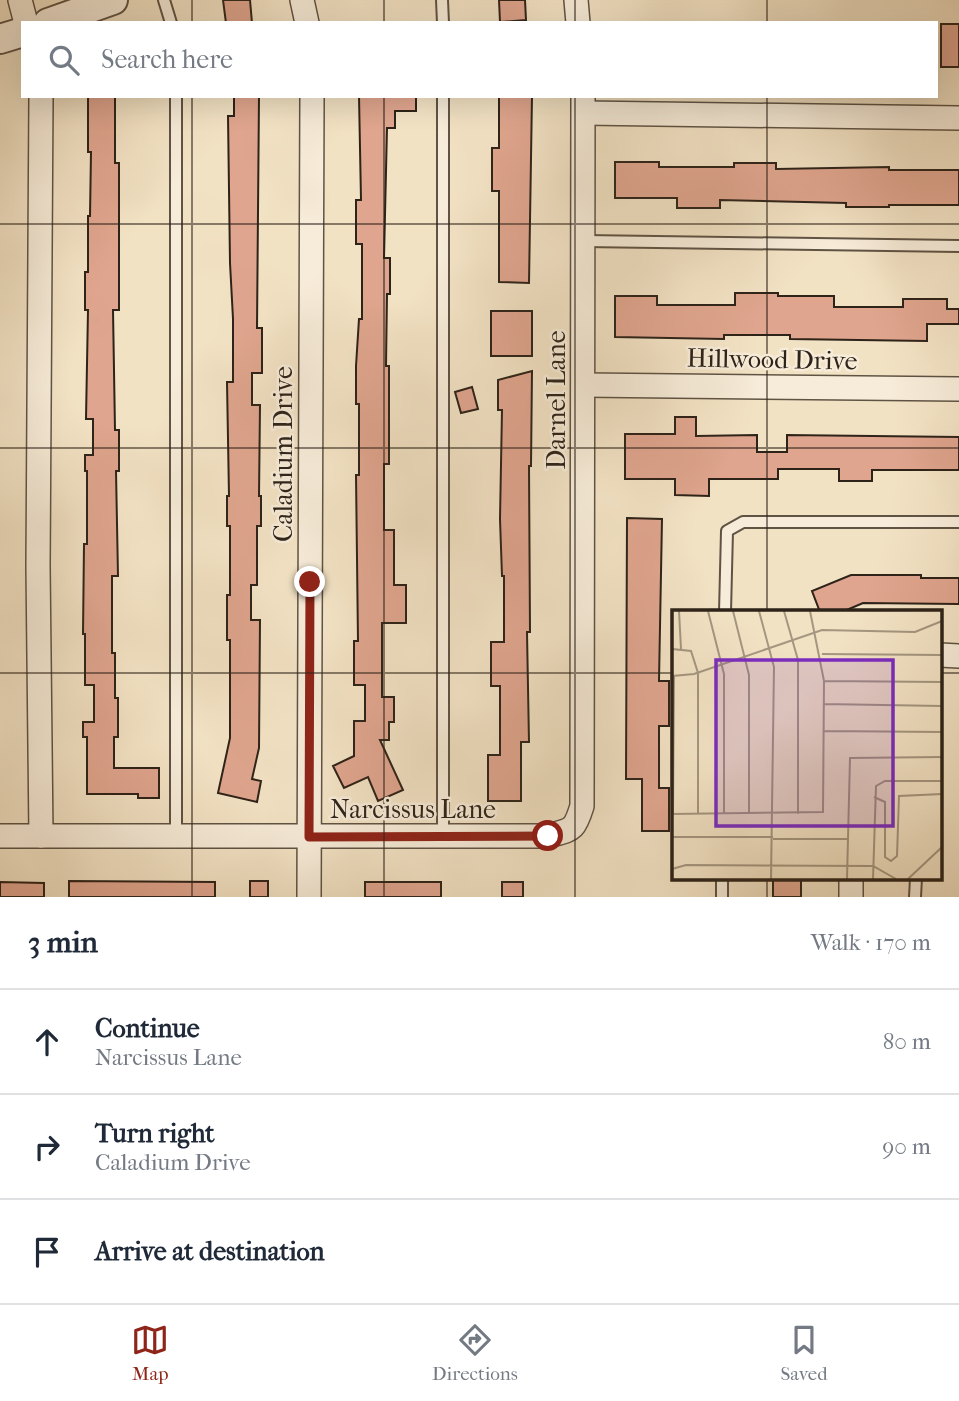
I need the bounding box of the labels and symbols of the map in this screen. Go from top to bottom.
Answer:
street label: Darnel Lane [541,330,572,470]
street label: Hillwood Drive [686,343,858,376]
street label: Caladium Drive [268,366,299,542]
route end [294,566,325,597]
inset map [672,610,942,880]
street label: Narcissus Lane [330,794,496,825]
route start [532,820,563,851]

